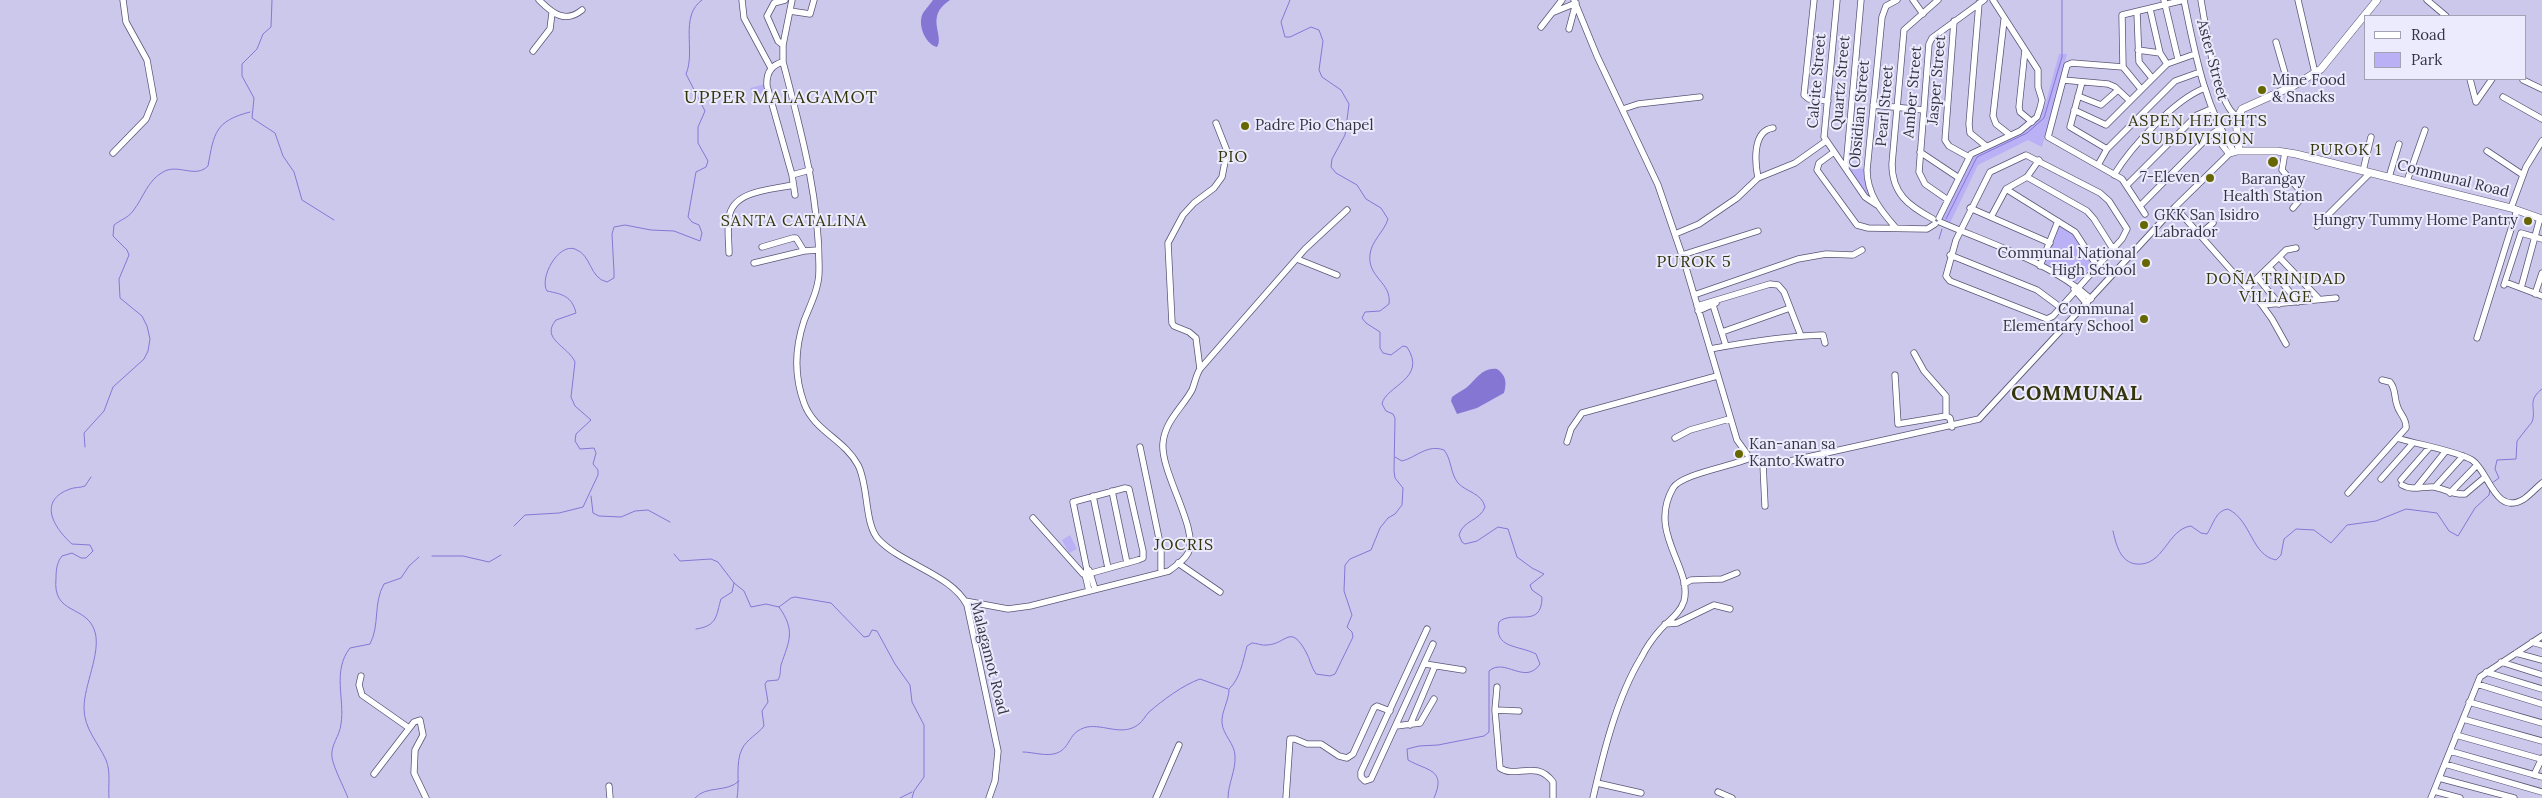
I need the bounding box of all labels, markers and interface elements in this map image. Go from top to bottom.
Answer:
legend [2364,15,2527,80]
street label: Aster Street [2193,17,2231,103]
text: Road [2411,25,2446,44]
street label: Calcite Street [1804,33,1830,129]
street label: Jasper Street [1924,34,1950,126]
street label: Quartz Street [1828,35,1854,131]
street label: Amber Street [1900,45,1926,139]
text: Park [2411,50,2442,69]
street label: Obsidian Street [1846,59,1874,169]
street label: Pearl Street [1872,64,1898,148]
place label: Mine Food & Snacks [2272,72,2346,107]
marker: Mine Food & Snacks [2256,84,2268,96]
district label: UPPER MALAGAMOT [682,87,880,109]
district label: ASPEN HEIGHTS SUBDIVISION [2127,111,2269,149]
place label: Padre Pio Chapel [1255,117,1374,135]
marker: Padre Pio Chapel [1239,120,1251,132]
district label: PUROK 1 [2309,140,2383,160]
district label: PIO [1217,147,1249,167]
marker: Barangay Health Station [2266,155,2280,169]
street label: Communal Road [2395,156,2511,202]
place label: 7-Eleven [2140,169,2200,187]
place label: Barangay Health Station [2223,171,2323,206]
marker: 7-Eleven [2204,172,2216,184]
place label: GKK San Isidro Labrador [2154,207,2259,242]
district label: SANTA CATALINA [719,211,869,231]
place label: Hungry Tummy Home Pantry [2313,212,2518,230]
marker: Hungry Tummy Home Pantry [2522,215,2534,227]
marker: GKK San Isidro Labrador [2138,219,2150,231]
place label: Communal National High School [1997,245,2136,280]
district label: PUROK 5 [1656,252,1732,272]
marker: Communal National High School [2140,257,2152,269]
district label: DOÑA TRINIDAD VILLAGE [2204,269,2348,307]
place label: Communal Elementary School [2003,301,2134,336]
marker: Communal Elementary School [2138,313,2150,325]
district label: COMMUNAL [2010,382,2144,406]
place label: Kan-anan sa Kanto Kwatro [1749,436,1844,471]
marker: Kan-anan sa Kanto Kwatro [1733,448,1745,460]
district label: JOCRIS [1153,535,1215,555]
street label: Malagamot Road [966,599,1012,717]

